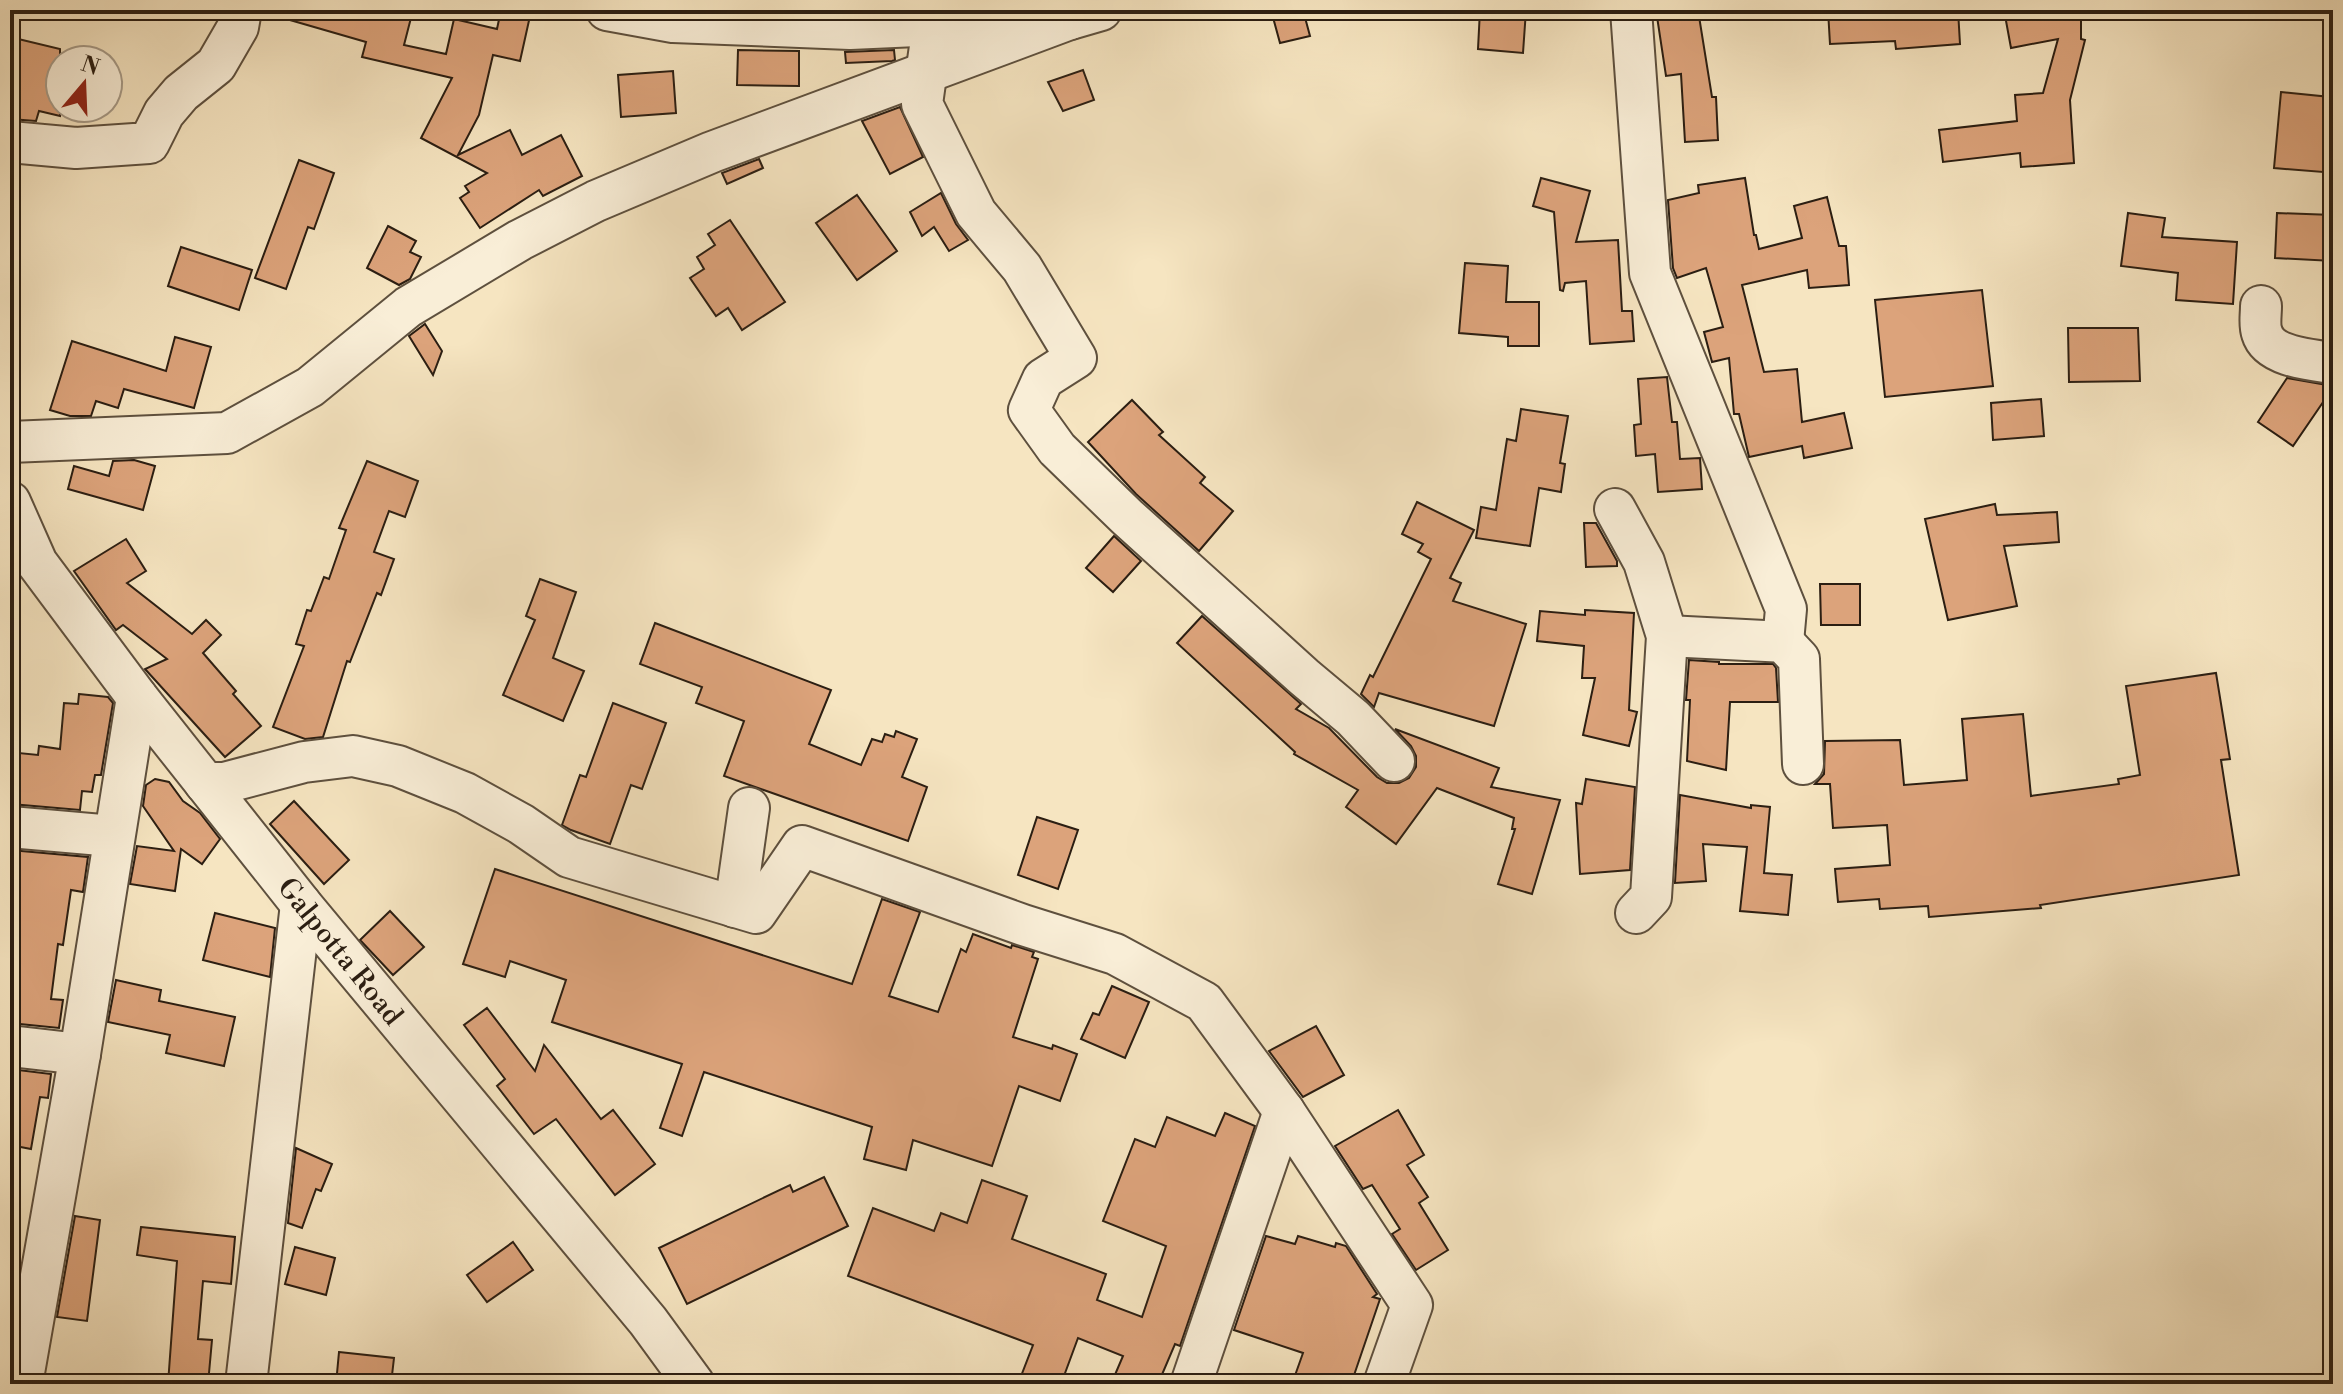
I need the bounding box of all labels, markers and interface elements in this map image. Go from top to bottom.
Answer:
north arrow [44,44,124,124]
text: N [77,51,103,82]
street label: Galpotta Road [270,871,410,1033]

